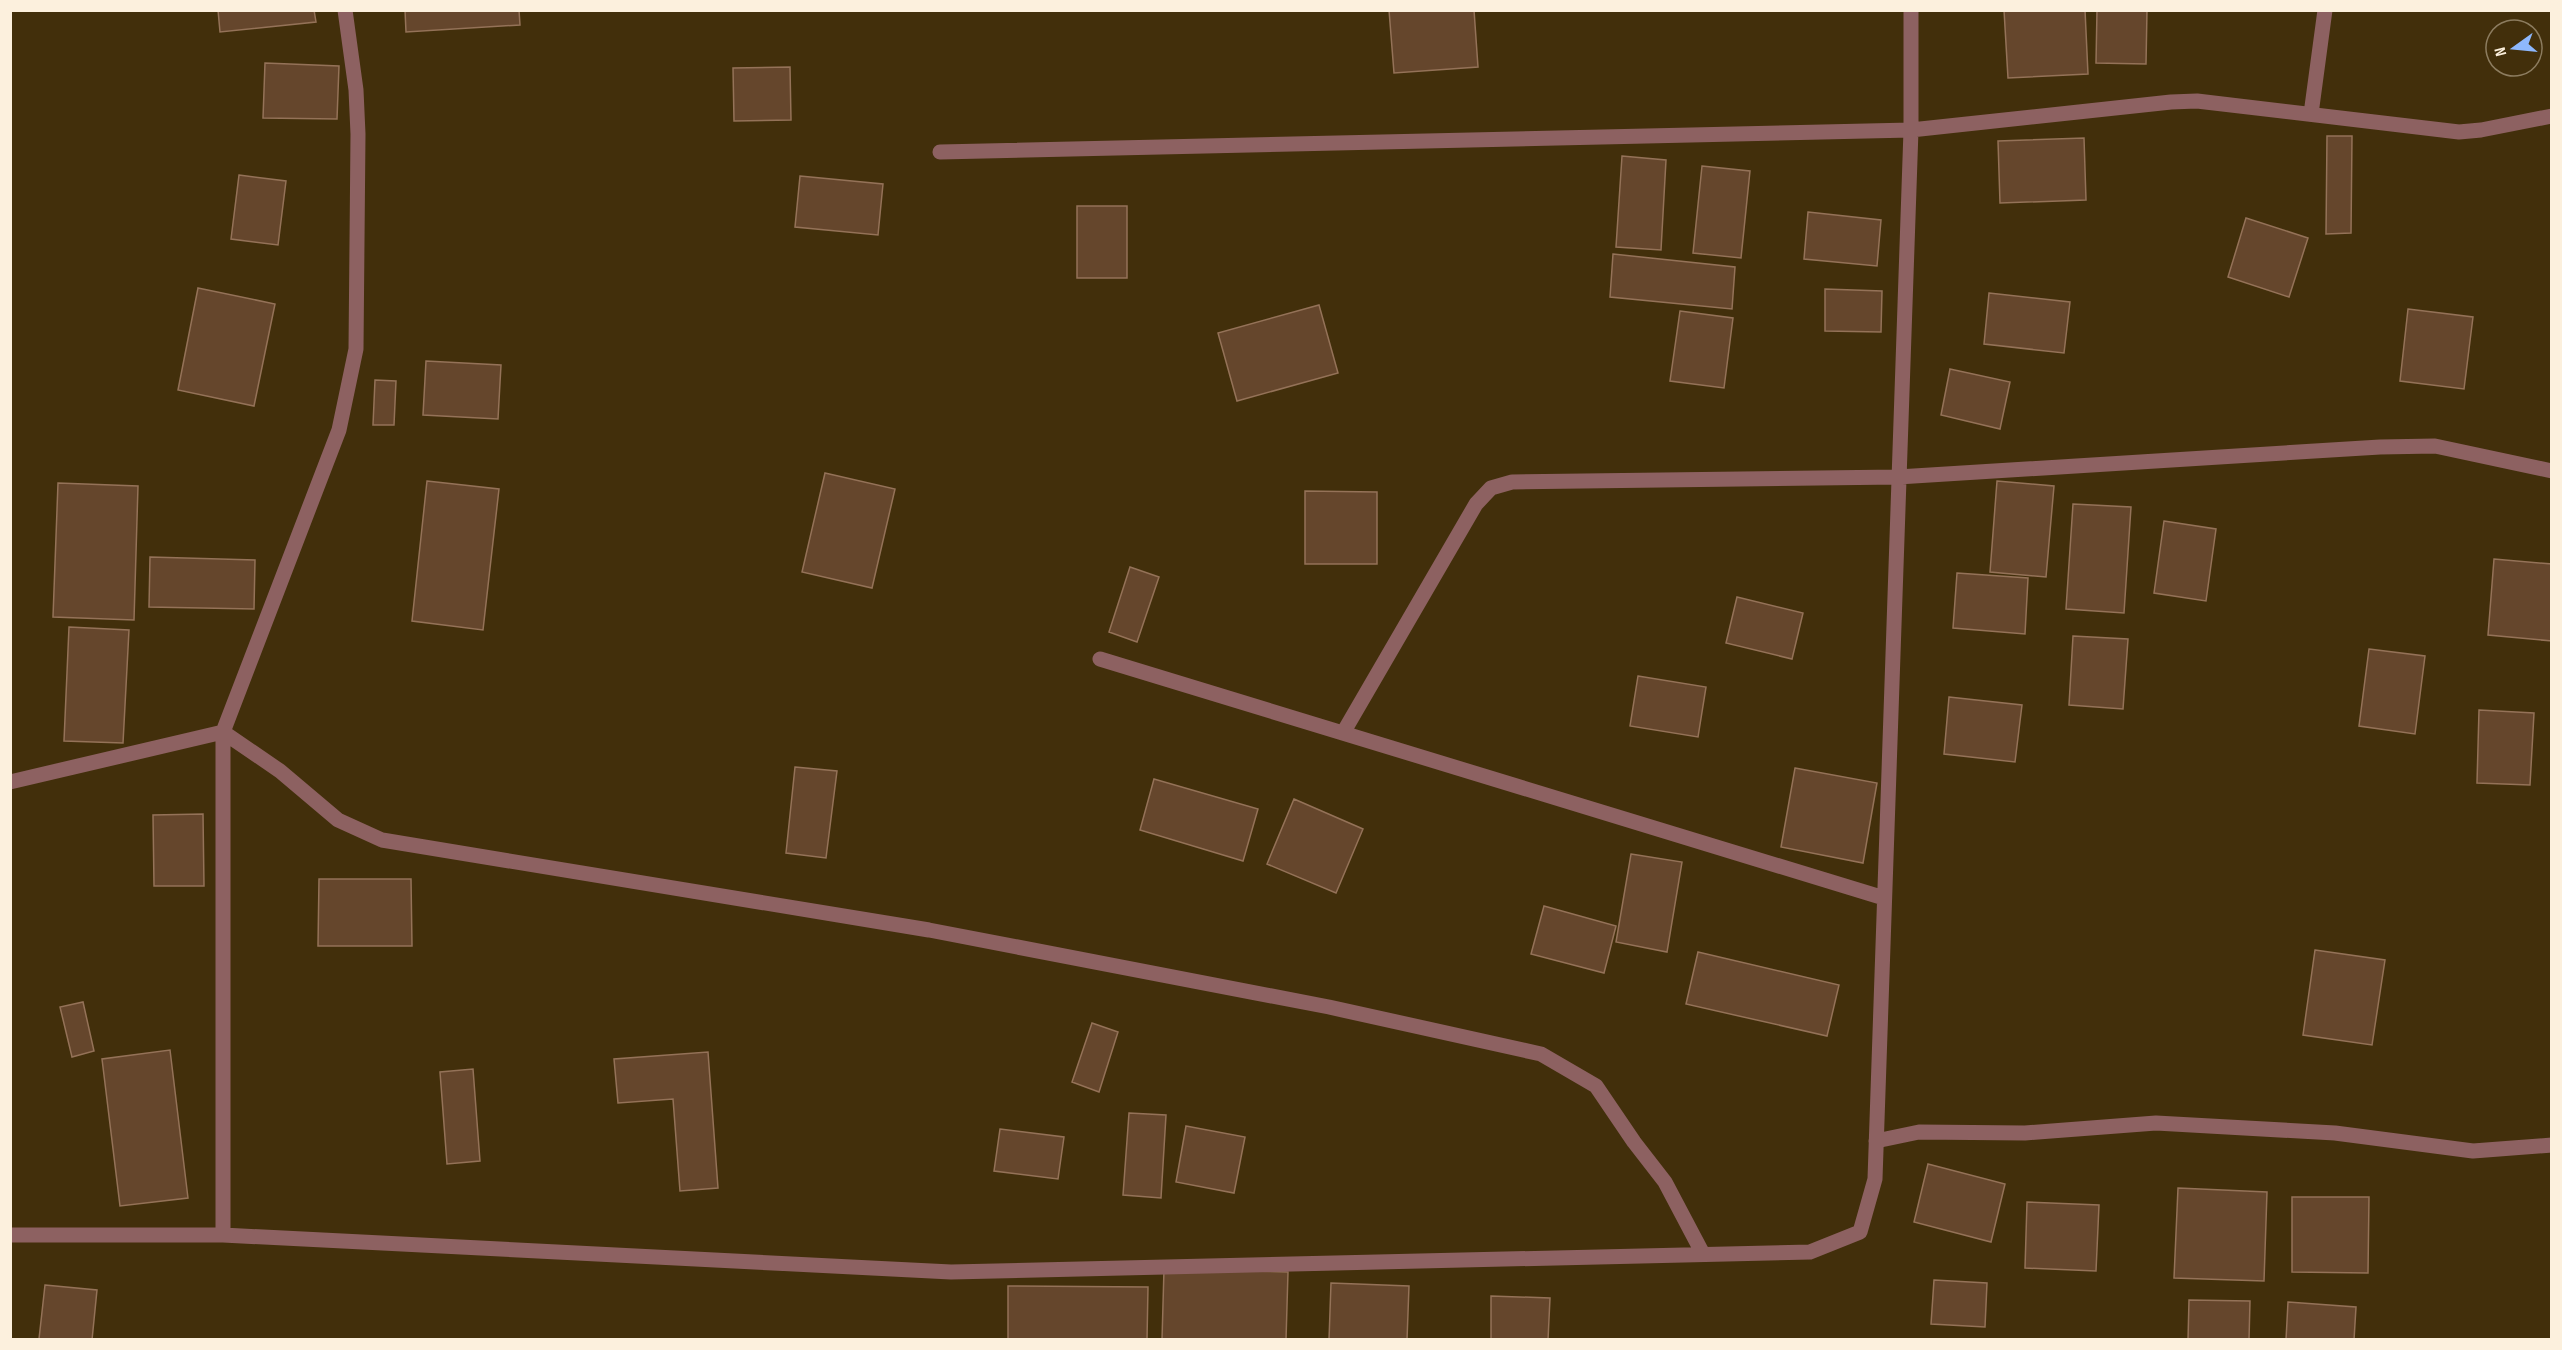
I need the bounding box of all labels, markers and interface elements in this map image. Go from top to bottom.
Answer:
north arrow [2484,18,2544,78]
text: N [2491,45,2511,58]

